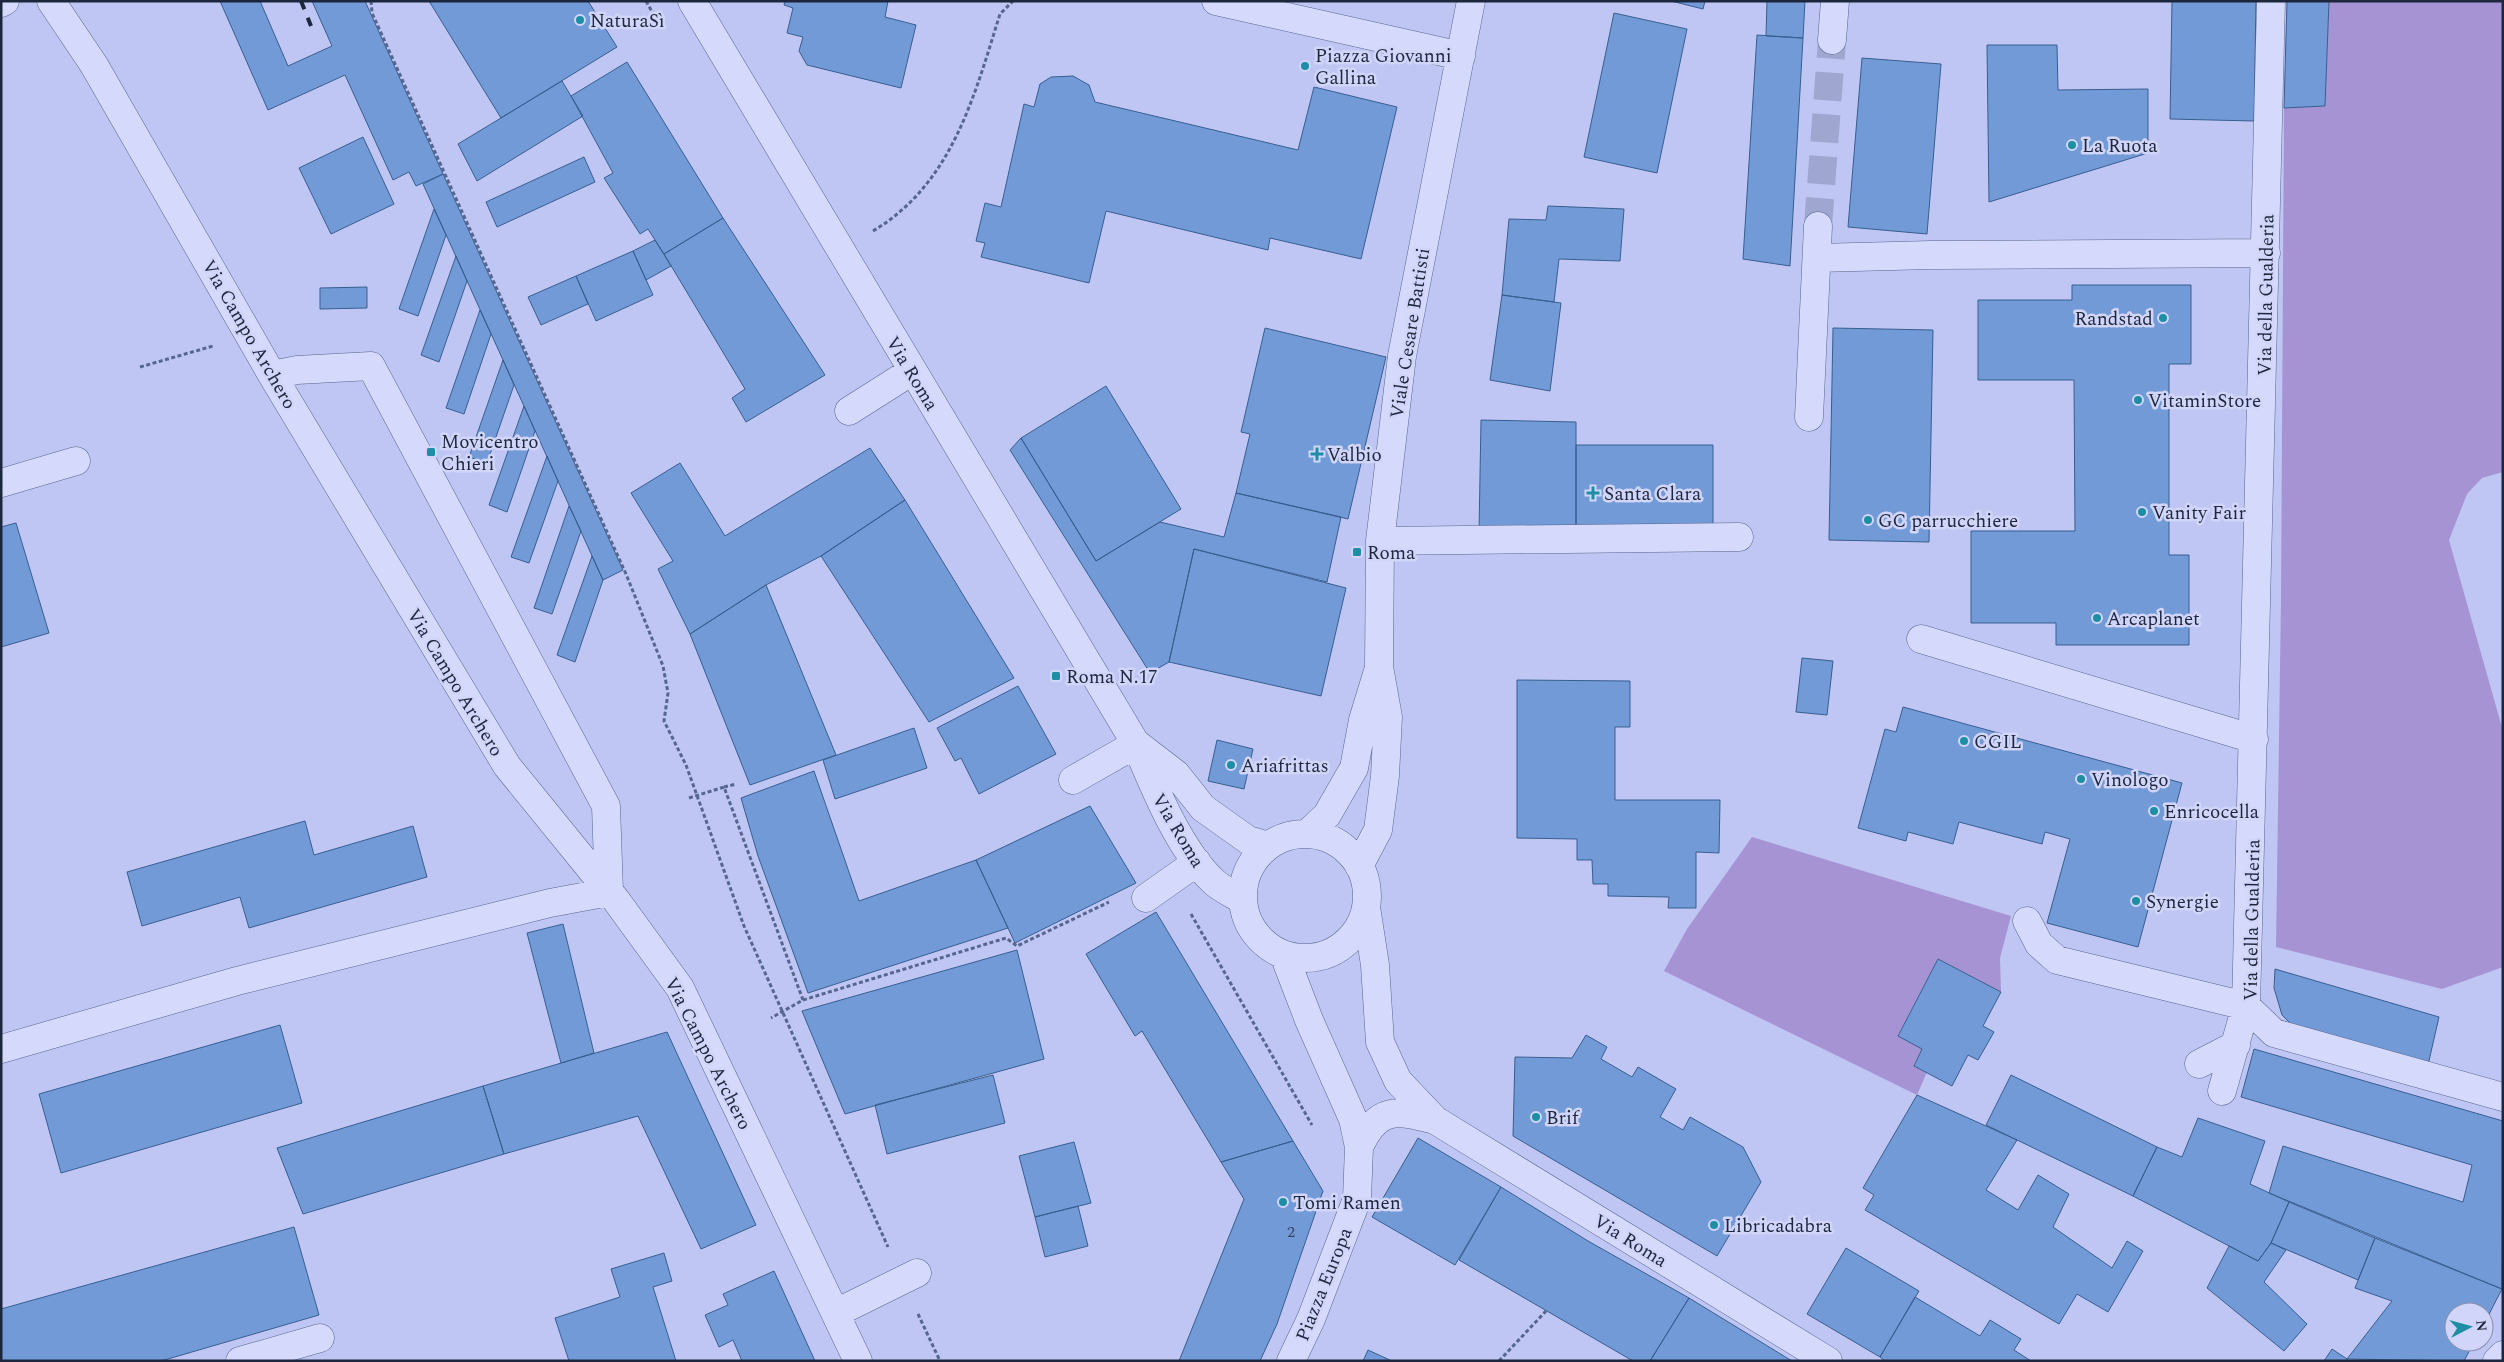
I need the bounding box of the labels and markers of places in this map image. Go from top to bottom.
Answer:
place label: NaturaSì [590,7,665,36]
marker: NaturaSì [574,14,586,26]
place label: Piazza Giovanni Gallina [1315,42,1452,93]
marker: Piazza Giovanni Gallina [1299,60,1311,72]
place label: La Ruota [2082,132,2158,161]
marker: La Ruota [2066,139,2078,151]
place label: Randstad [2075,305,2153,334]
marker: Randstad [2157,312,2169,324]
place label: VitaminStore [2148,387,2261,416]
marker: VitaminStore [2132,394,2144,406]
place label: Movicentro Chieri [441,428,539,479]
place label: Valbio [1327,441,1382,470]
marker: Movicentro Chieri [425,446,437,458]
marker: Valbio [1311,448,1323,460]
place label: Santa Clara [1604,480,1702,509]
marker: Santa Clara [1586,486,1600,500]
place label: Vanity Fair [2152,499,2246,528]
marker: Vanity Fair [2136,506,2148,518]
place label: GC parrucchiere [1878,507,2018,536]
marker: GC parrucchiere [1862,514,1874,526]
place label: Roma [1367,539,1416,568]
marker: Roma [1351,546,1363,558]
place label: Arcaplanet [2107,605,2200,634]
marker: Arcaplanet [2091,612,2103,624]
place label: Roma N.17 [1066,663,1157,692]
marker: Roma N.17 [1050,670,1062,682]
place label: CGIL [1974,728,2022,757]
marker: CGIL [1958,735,1970,747]
place label: Ariafrittas [1241,752,1329,781]
marker: Ariafrittas [1225,759,1237,771]
place label: Vinologo [2091,766,2169,795]
marker: Vinologo [2075,773,2087,785]
place label: Enricocella [2164,798,2260,827]
marker: Enricocella [2148,805,2160,817]
place label: Synergie [2146,888,2219,917]
marker: Synergie [2130,895,2142,907]
place label: Brif [1546,1104,1580,1133]
marker: Brif [1530,1111,1542,1123]
place label: Tomi Ramen [1293,1189,1401,1218]
marker: Tomi Ramen [1277,1196,1289,1208]
place label: Libricadabra [1724,1212,1833,1241]
marker: Libricadabra [1708,1219,1720,1231]

